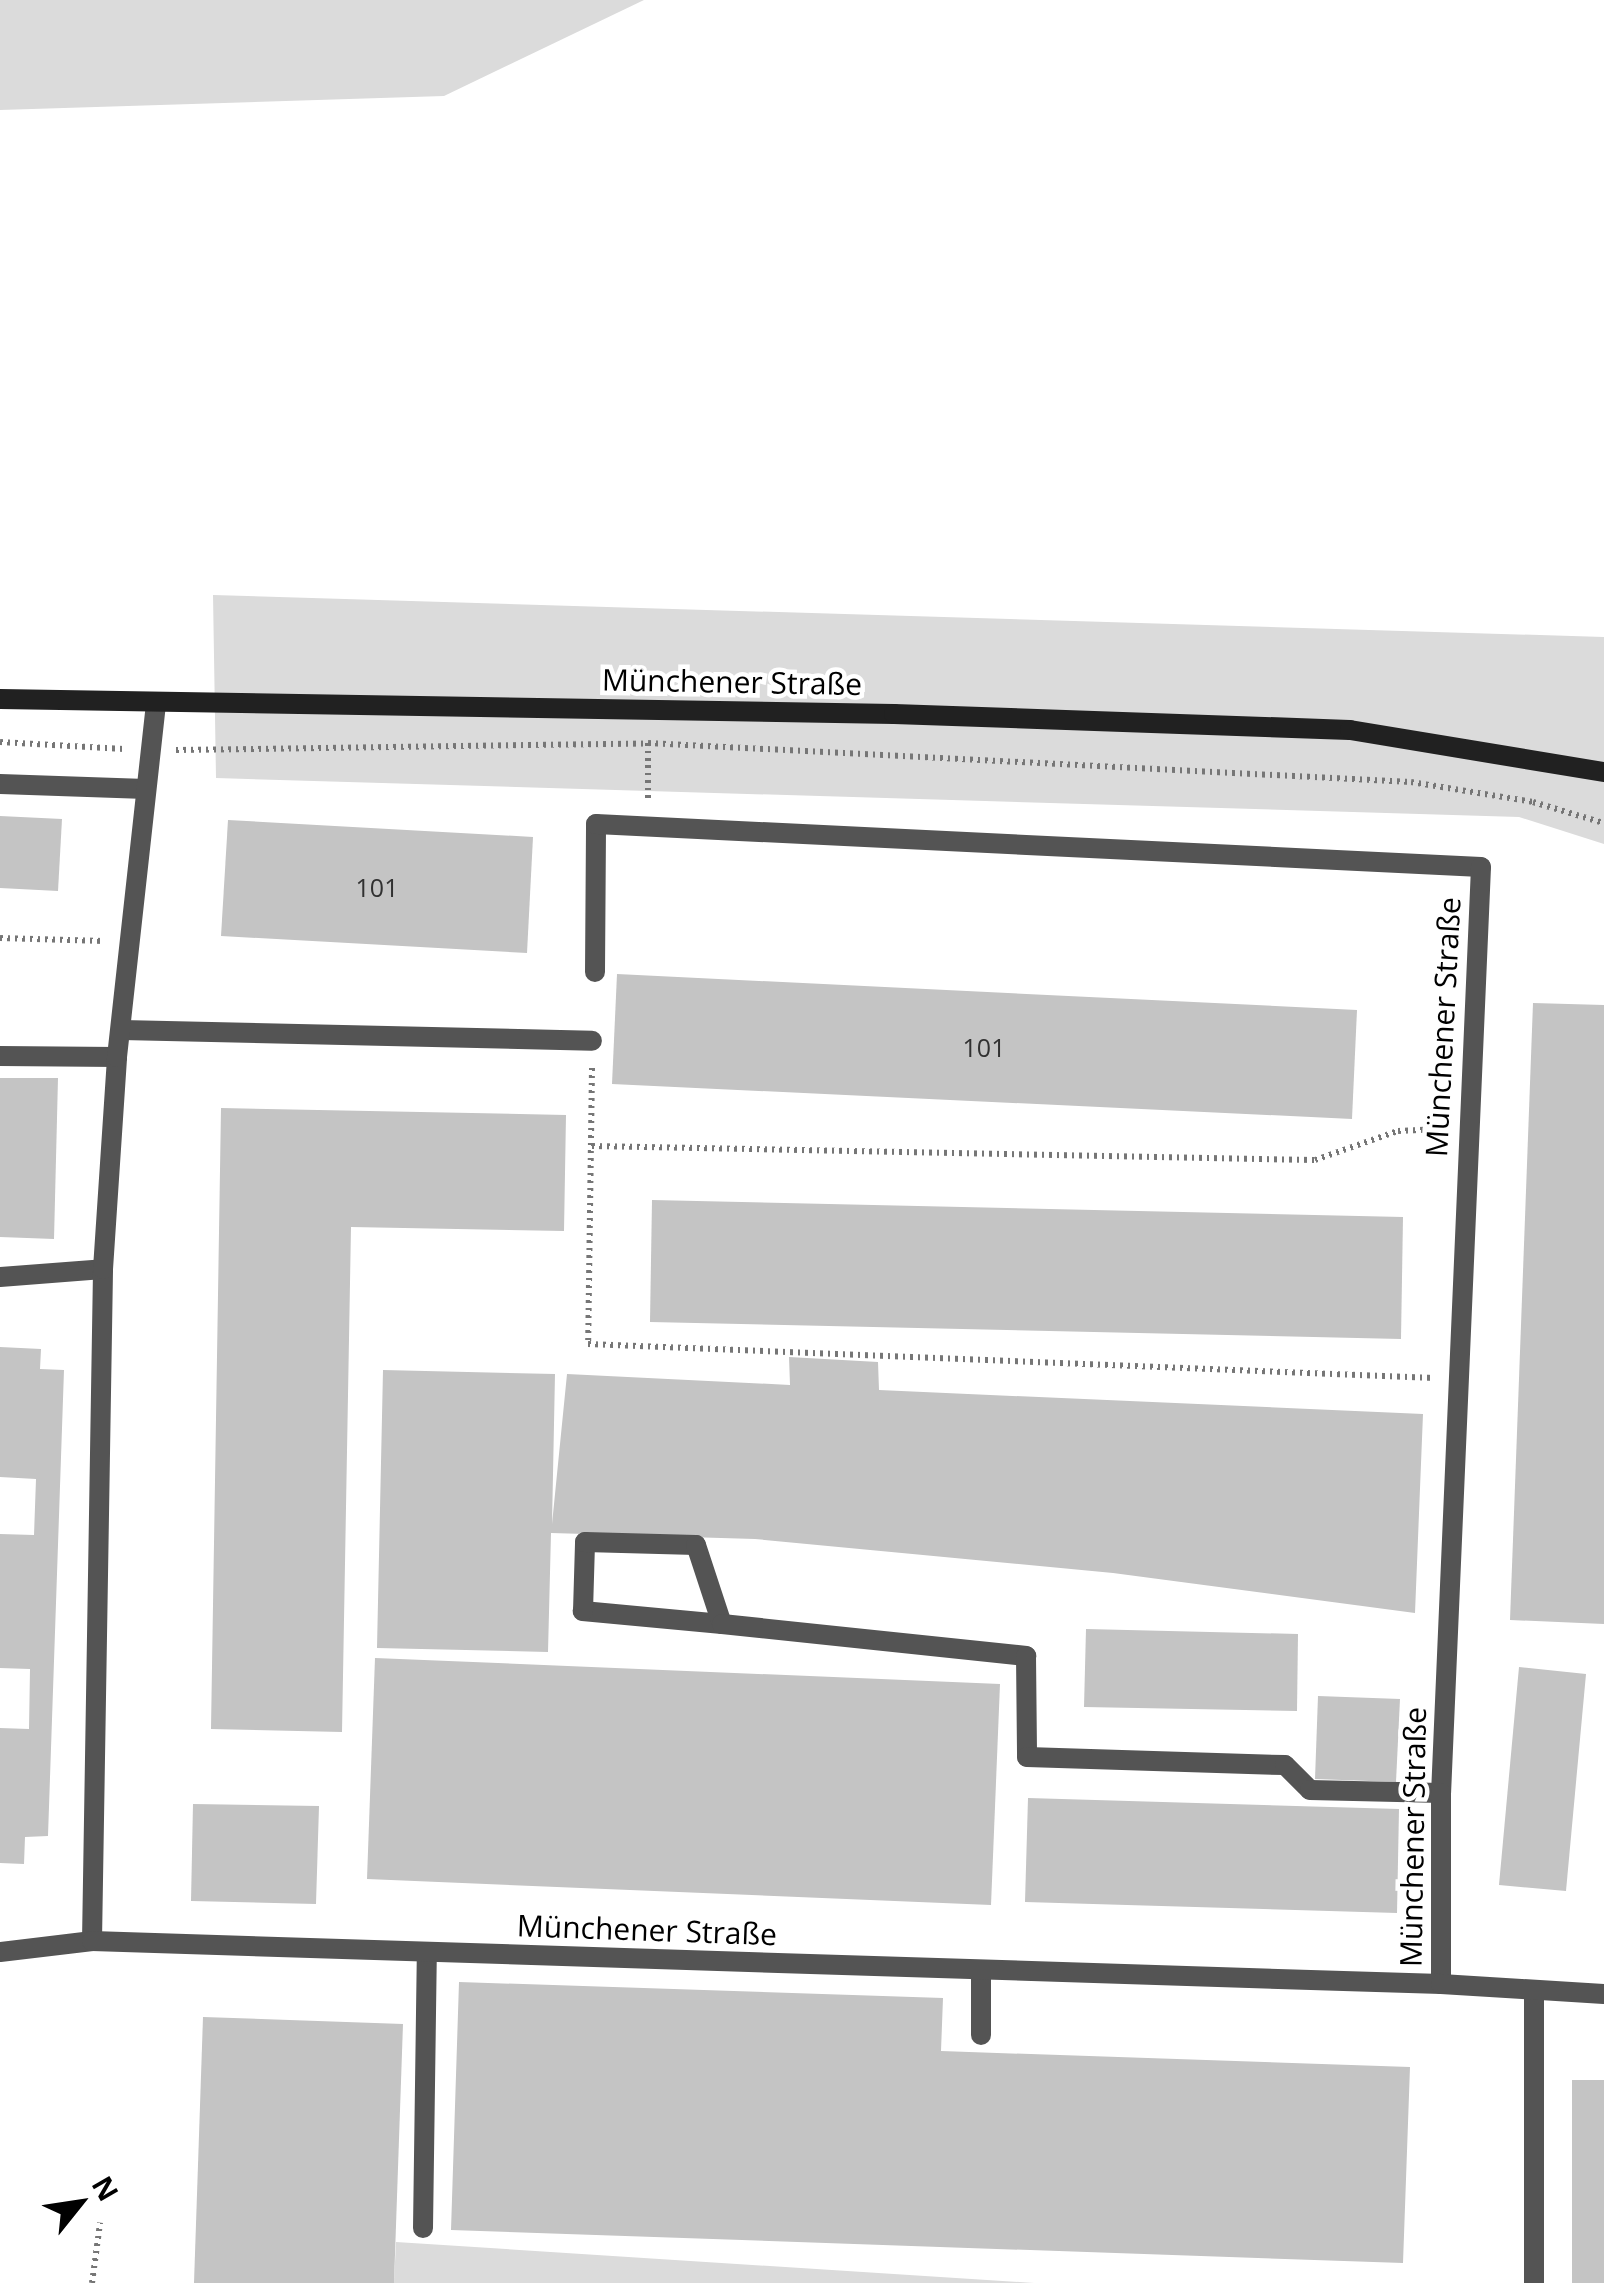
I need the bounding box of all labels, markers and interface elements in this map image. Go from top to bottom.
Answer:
street label: Münchener Straße [602,662,862,702]
house number: 101 [356,872,398,902]
street label: Münchener Straße [1418,896,1468,1158]
house number: 101 [963,1032,1005,1062]
street label: Münchener Straße [1393,1707,1433,1967]
street label: Münchener Straße [516,1907,778,1953]
north arrow [30,2153,130,2253]
text: N [84,2169,128,2207]

